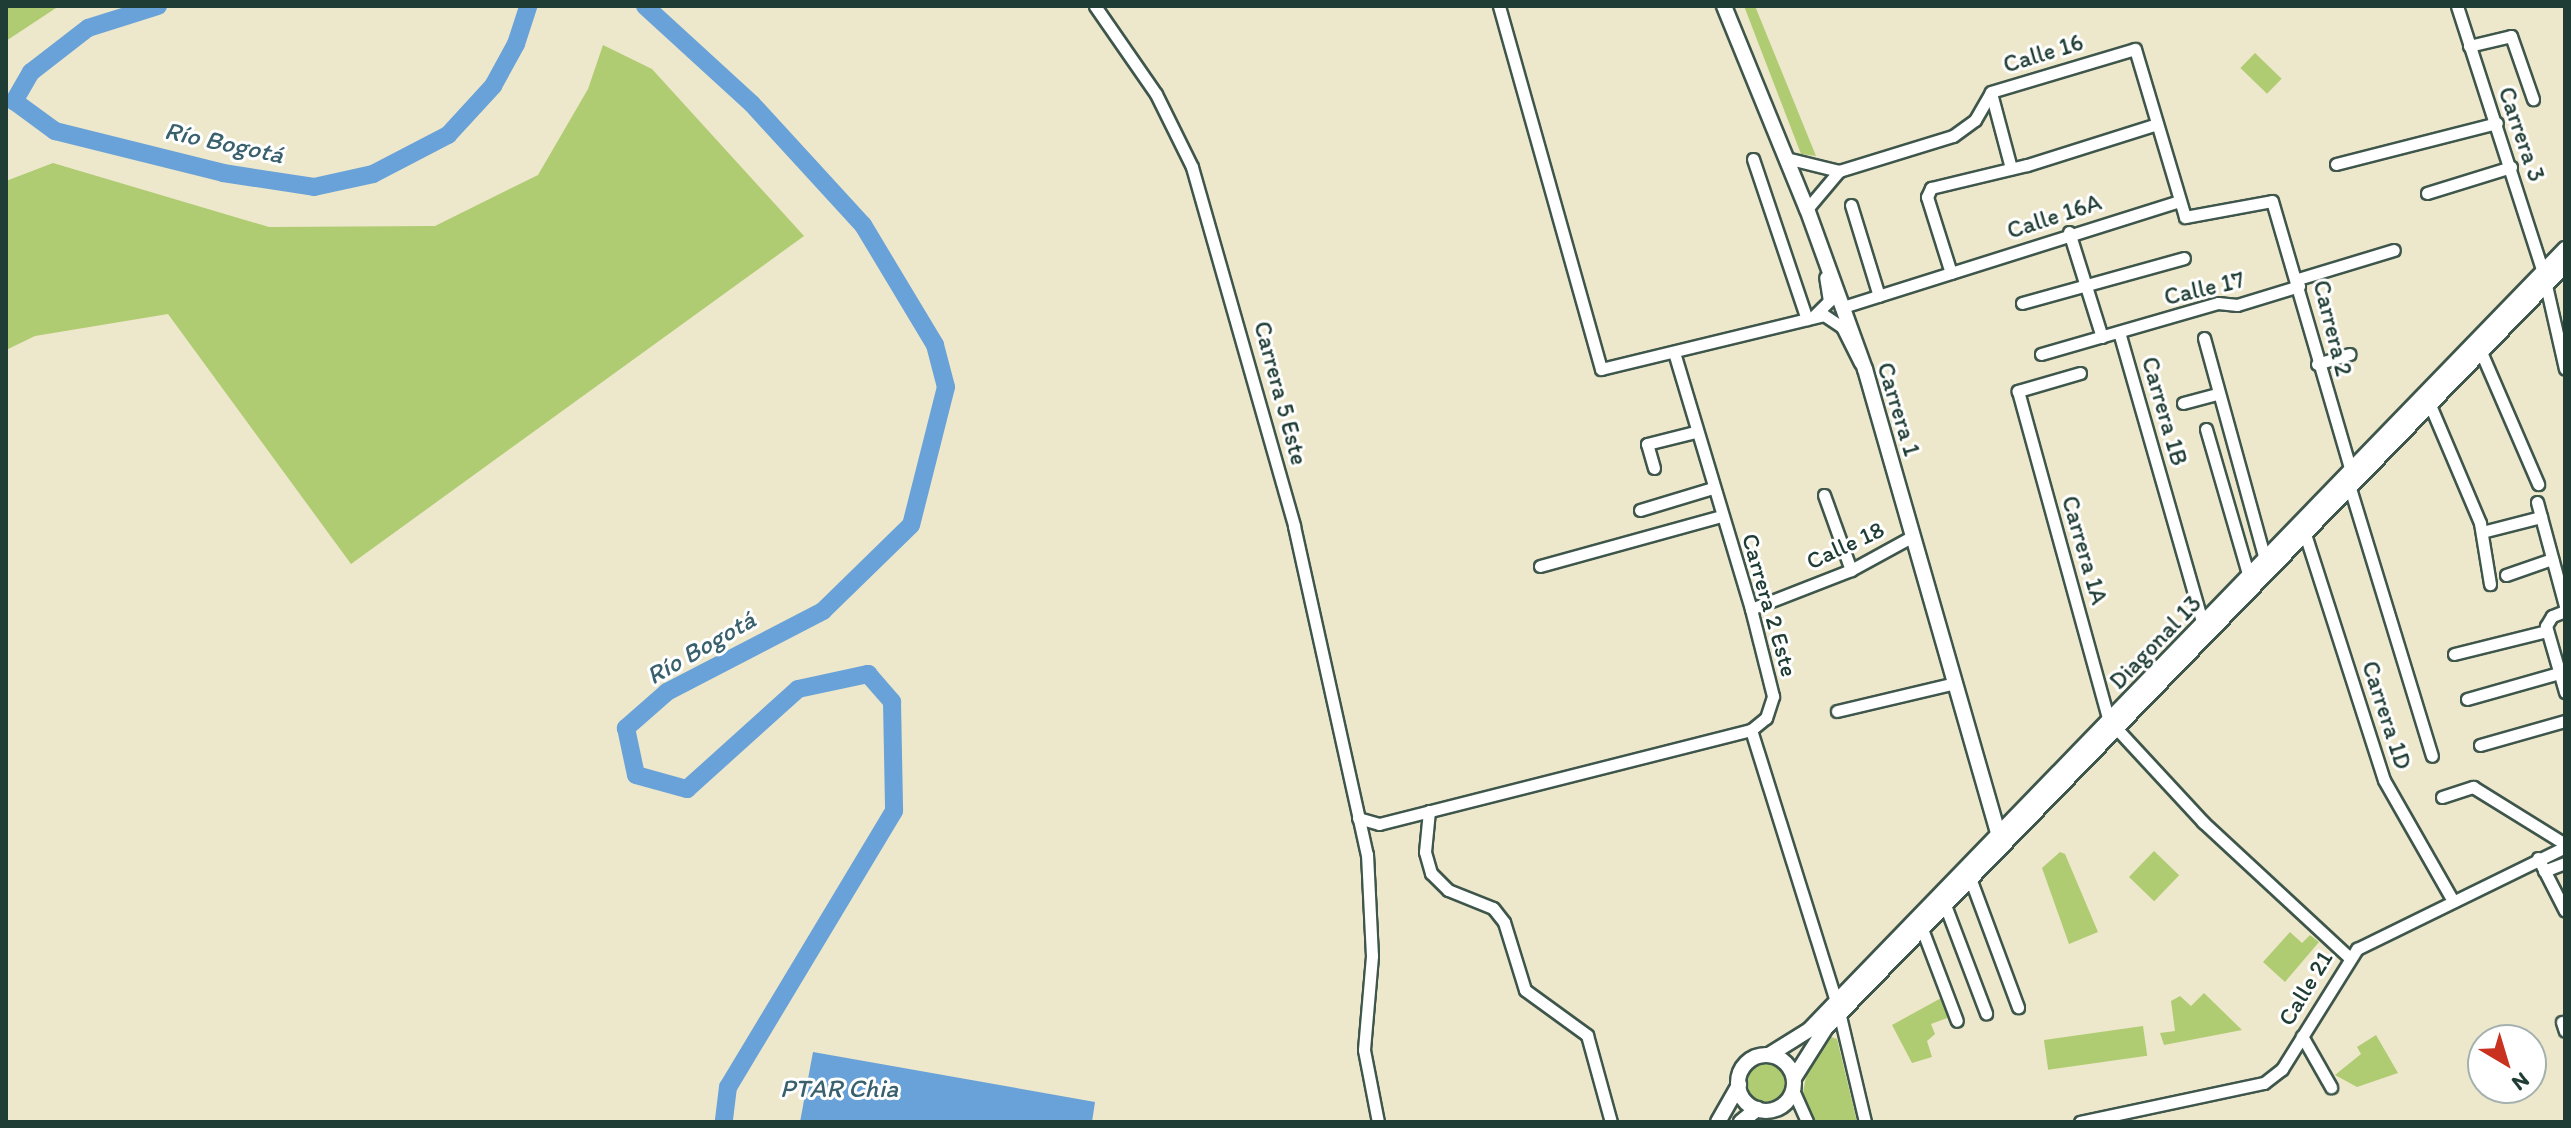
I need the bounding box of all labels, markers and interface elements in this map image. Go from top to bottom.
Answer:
street label: Calle 16 [2000,27,2086,79]
street label: Carrera 3 [2492,83,2552,185]
water label: Río Bogotá [161,115,287,171]
street label: Calle 16A [2003,187,2105,245]
street label: Calle 17 [2161,265,2247,311]
street label: Carrera 2 [2307,277,2359,379]
street label: Carrera 5 Este [1248,318,1314,468]
street label: Carrera 1B [2136,353,2194,469]
street label: Carrera 1 [1871,359,1927,459]
street label: Carrera 1A [2056,492,2114,608]
street label: Calle 18 [1801,514,1889,576]
street label: Carrera 2 Este [1736,530,1804,680]
street label: Diagonal 13 [2103,589,2207,695]
water label: Río Bogotá [641,604,761,692]
street label: Carrera 1D [2356,657,2418,773]
street label: Calle 21 [2272,945,2338,1031]
north arrow [2467,1024,2547,1104]
text: N [2507,1067,2535,1097]
water label: PTAR Chia [780,1073,898,1105]

